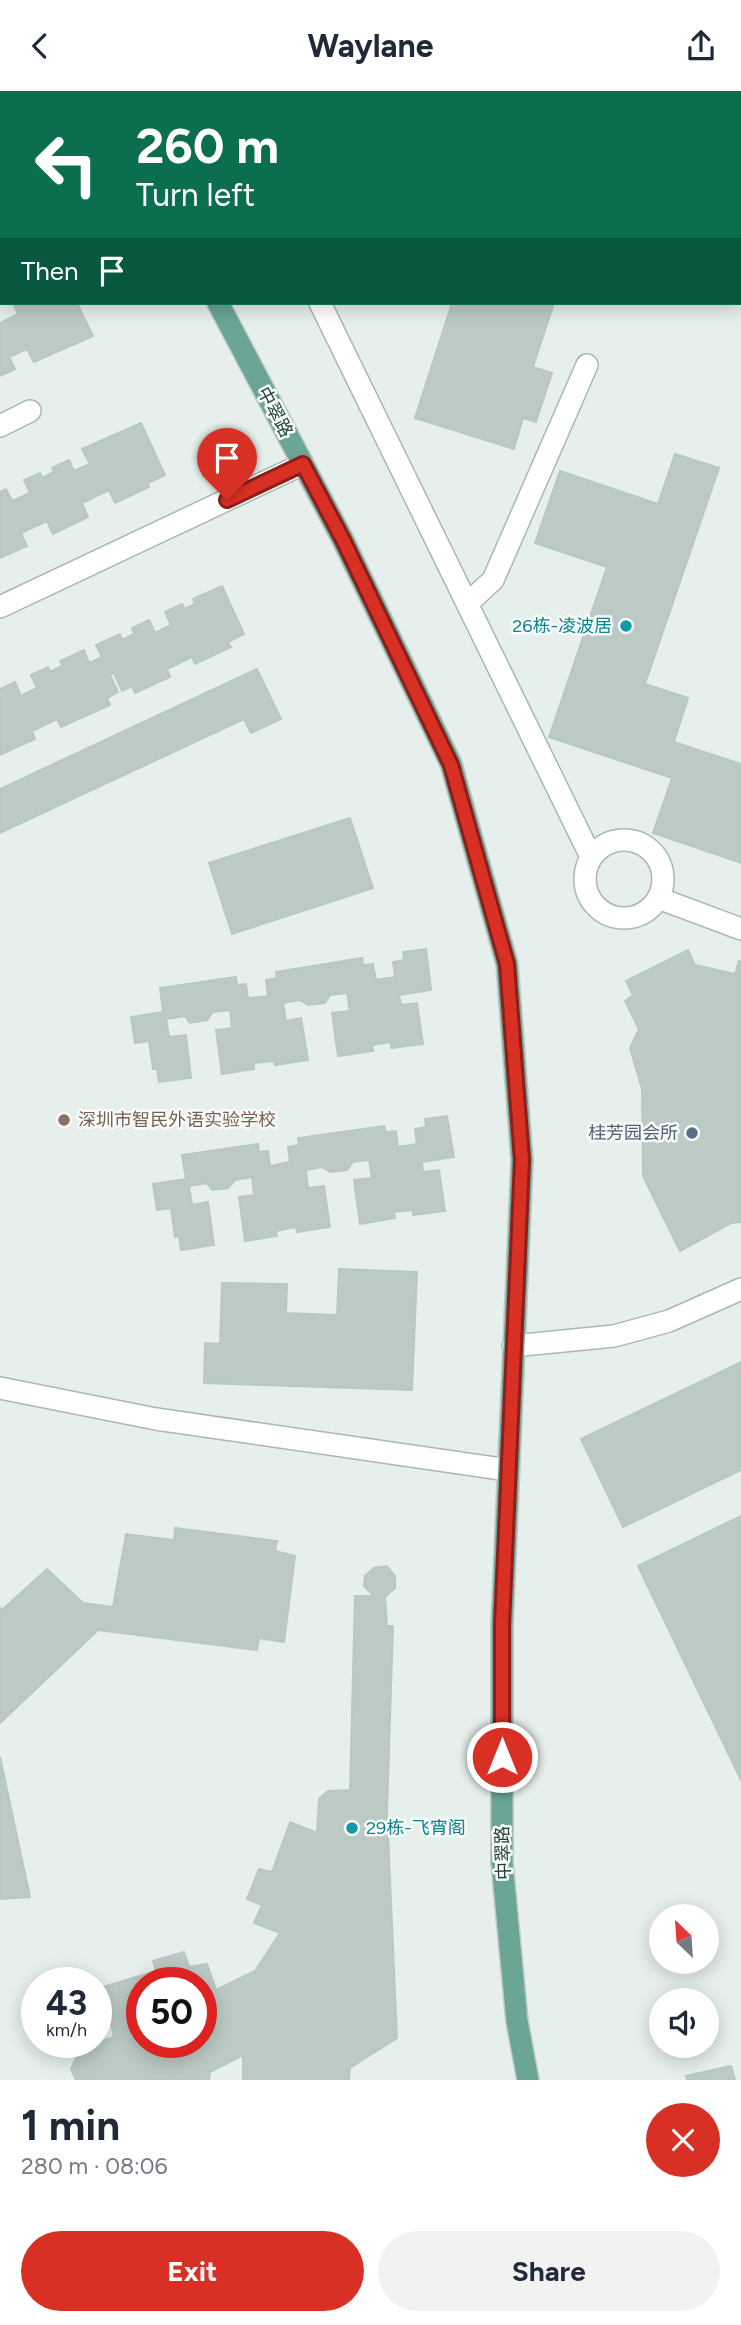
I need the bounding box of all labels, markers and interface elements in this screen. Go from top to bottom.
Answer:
icon: back [21,27,59,65]
text: Waylane [307,27,434,65]
icon: share [682,27,720,65]
text: 260 m [136,116,279,175]
icon: left [21,119,112,210]
text: Turn left [136,176,255,214]
icon: arrive [93,252,131,290]
text: Then [21,255,79,287]
street label: 中翠路 [253,383,297,441]
pin [197,428,257,500]
icon: arrive [208,439,246,477]
place label: 26栋-凌波居 [512,615,612,637]
marker: 26栋-凌波居 [618,618,634,634]
place label: 深圳市智民外语实验学校 [78,1109,276,1131]
marker: 深圳市智民外语实验学校 [56,1112,72,1128]
place label: 桂芳园会所 [588,1122,678,1144]
marker: 桂芳园会所 [684,1125,700,1141]
position arrow [465,1720,539,1794]
place label: 29栋-飞宵阁 [366,1817,466,1839]
marker: 29栋-飞宵阁 [344,1820,360,1836]
street label: 中翠路 [491,1826,515,1880]
north arrow [649,1904,719,1974]
map controls [649,1904,719,2058]
speed limit sign: 50 [126,1967,217,2058]
text: 43 [46,1982,87,2024]
button: sound [649,1988,719,2058]
text: km/h [46,2019,87,2041]
text: 1 min [21,2100,120,2151]
button: close [646,2103,720,2177]
text: 280 m · 08:06 [21,2152,168,2180]
button: Exit [21,2231,364,2311]
button: Share [378,2231,720,2311]

